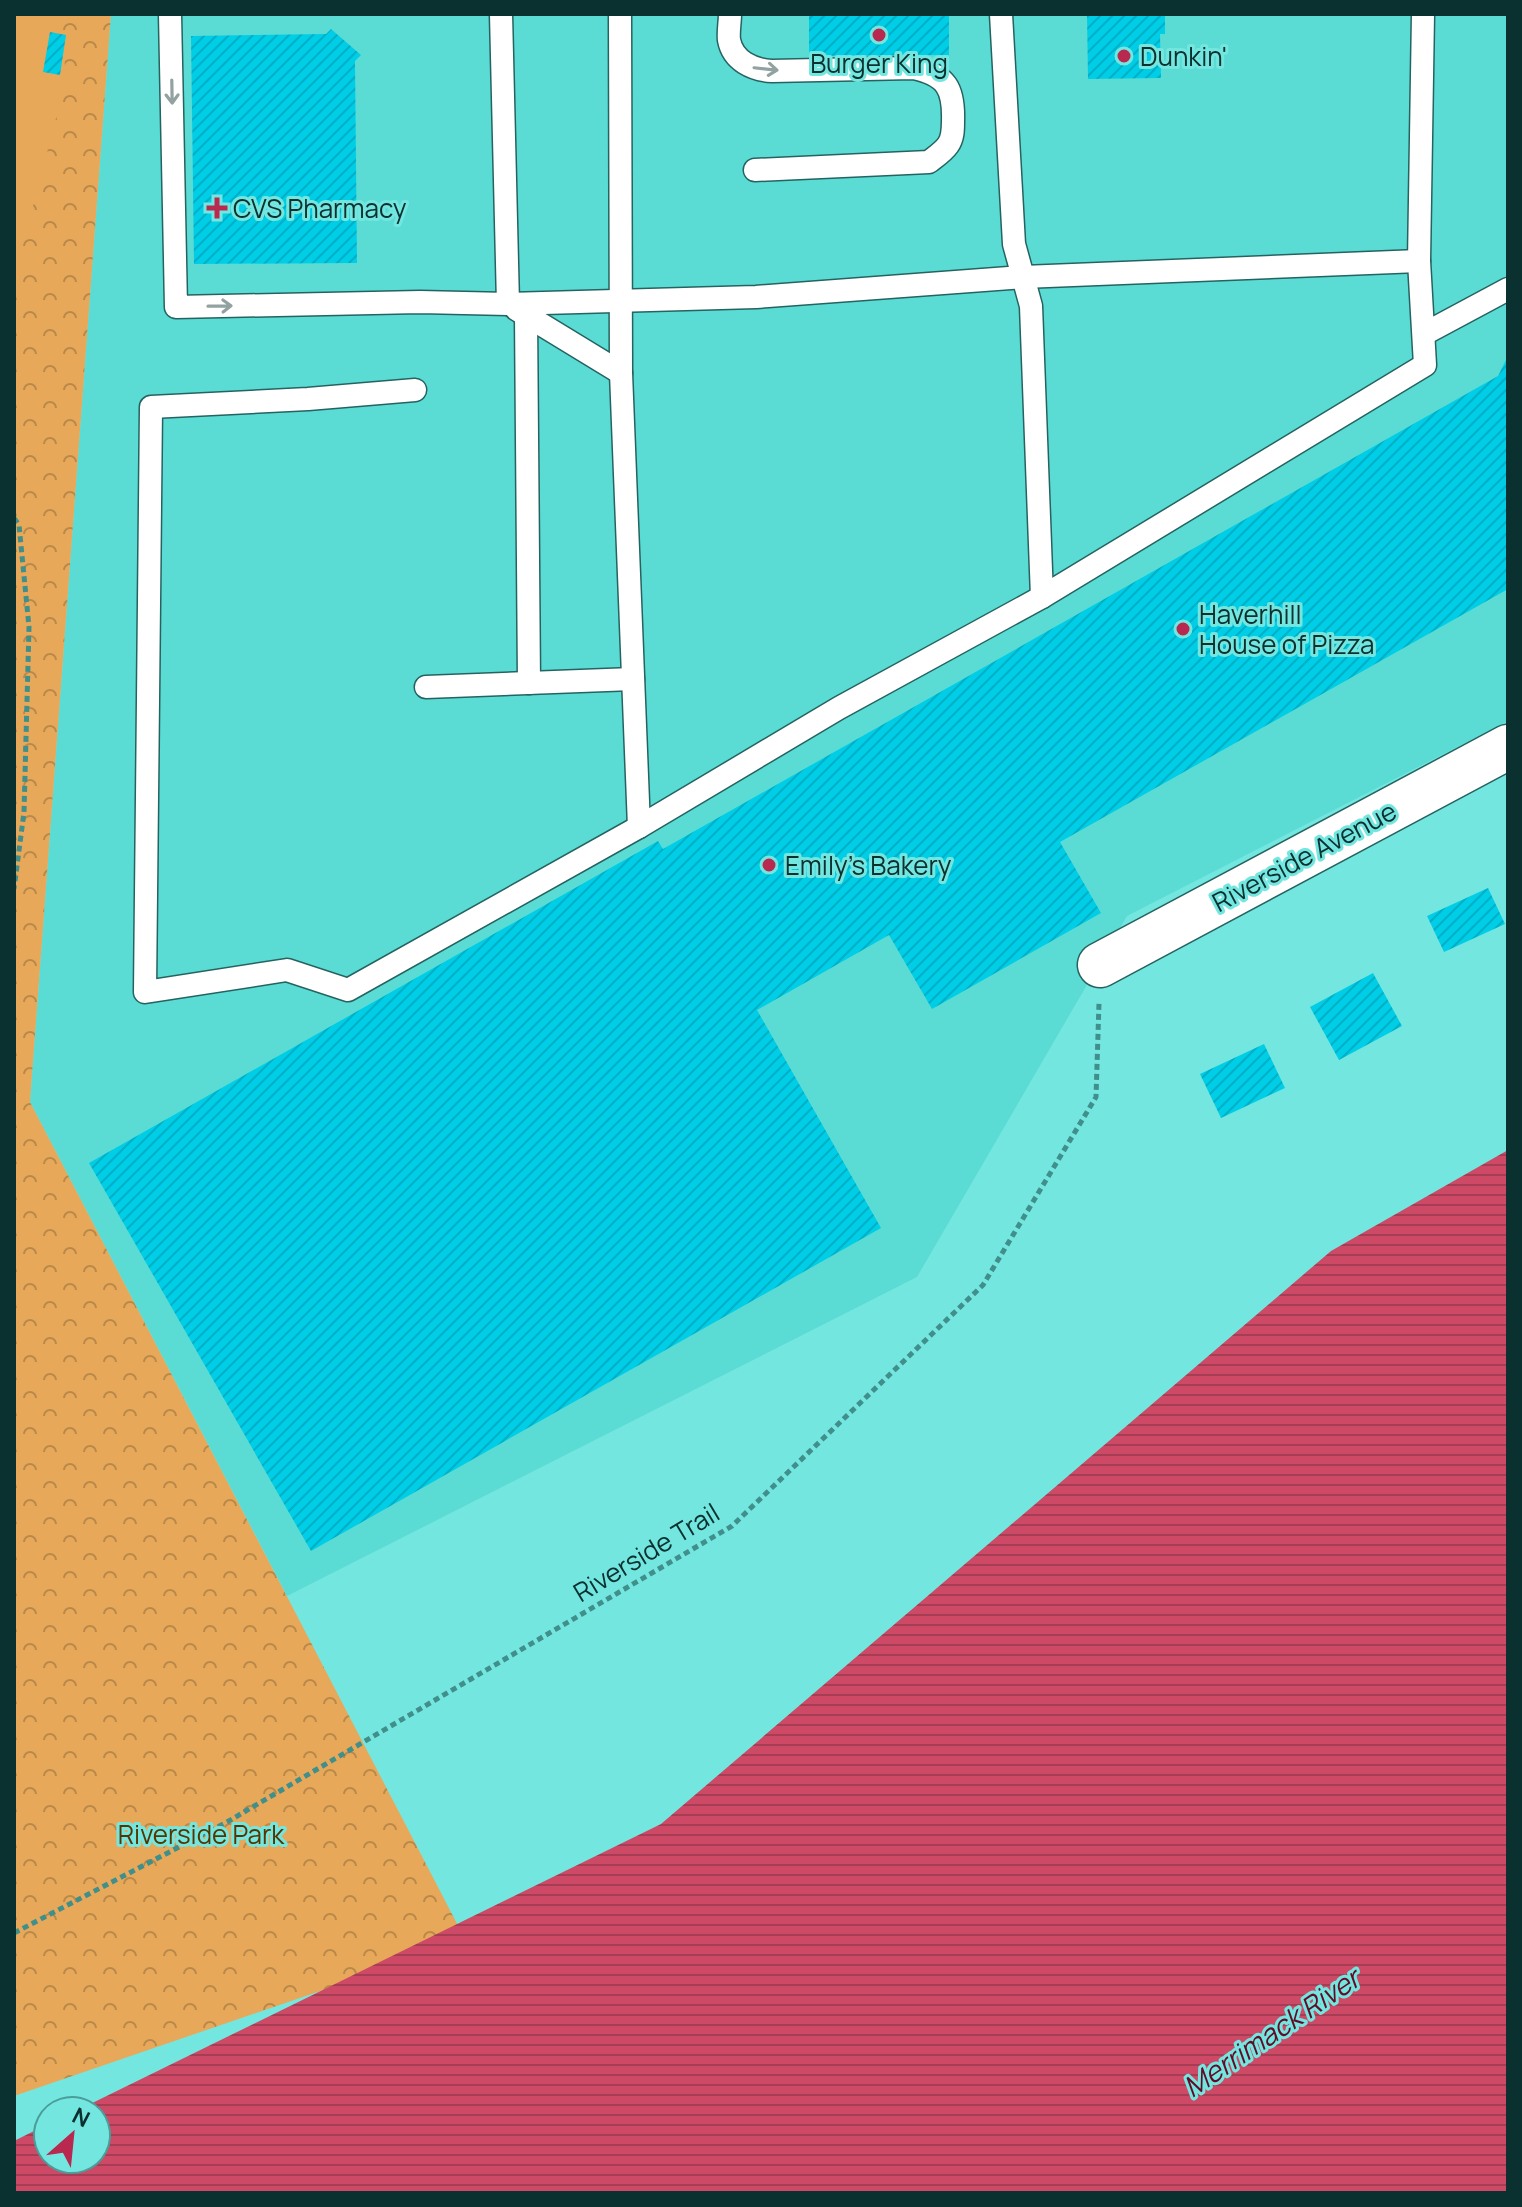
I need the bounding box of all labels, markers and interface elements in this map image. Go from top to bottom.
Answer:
marker: Burger King [870,26,888,44]
place label: Dunkin' [1140,38,1227,74]
place label: Burger King [810,45,948,81]
marker: Dunkin' [1115,47,1133,65]
one-way arrow [753,62,779,77]
one-way arrow [164,78,180,105]
place label: CVS Pharmacy [233,190,407,226]
marker: CVS Pharmacy [208,199,226,217]
one-way arrow [206,298,233,314]
place label: Haverhill House of Pizza [1199,596,1374,662]
marker: Haverhill House of Pizza [1174,620,1192,638]
street label: Riverside Avenue [1206,792,1402,920]
place label: Emily's Bakery [785,847,952,883]
marker: Emily's Bakery [760,856,778,874]
street label: Riverside Trail [566,1494,726,1610]
park label: Riverside Park [118,1816,285,1852]
water label: Merrimack River [1175,1957,1370,2105]
north arrow [32,2095,112,2175]
text: N [67,2100,95,2134]

